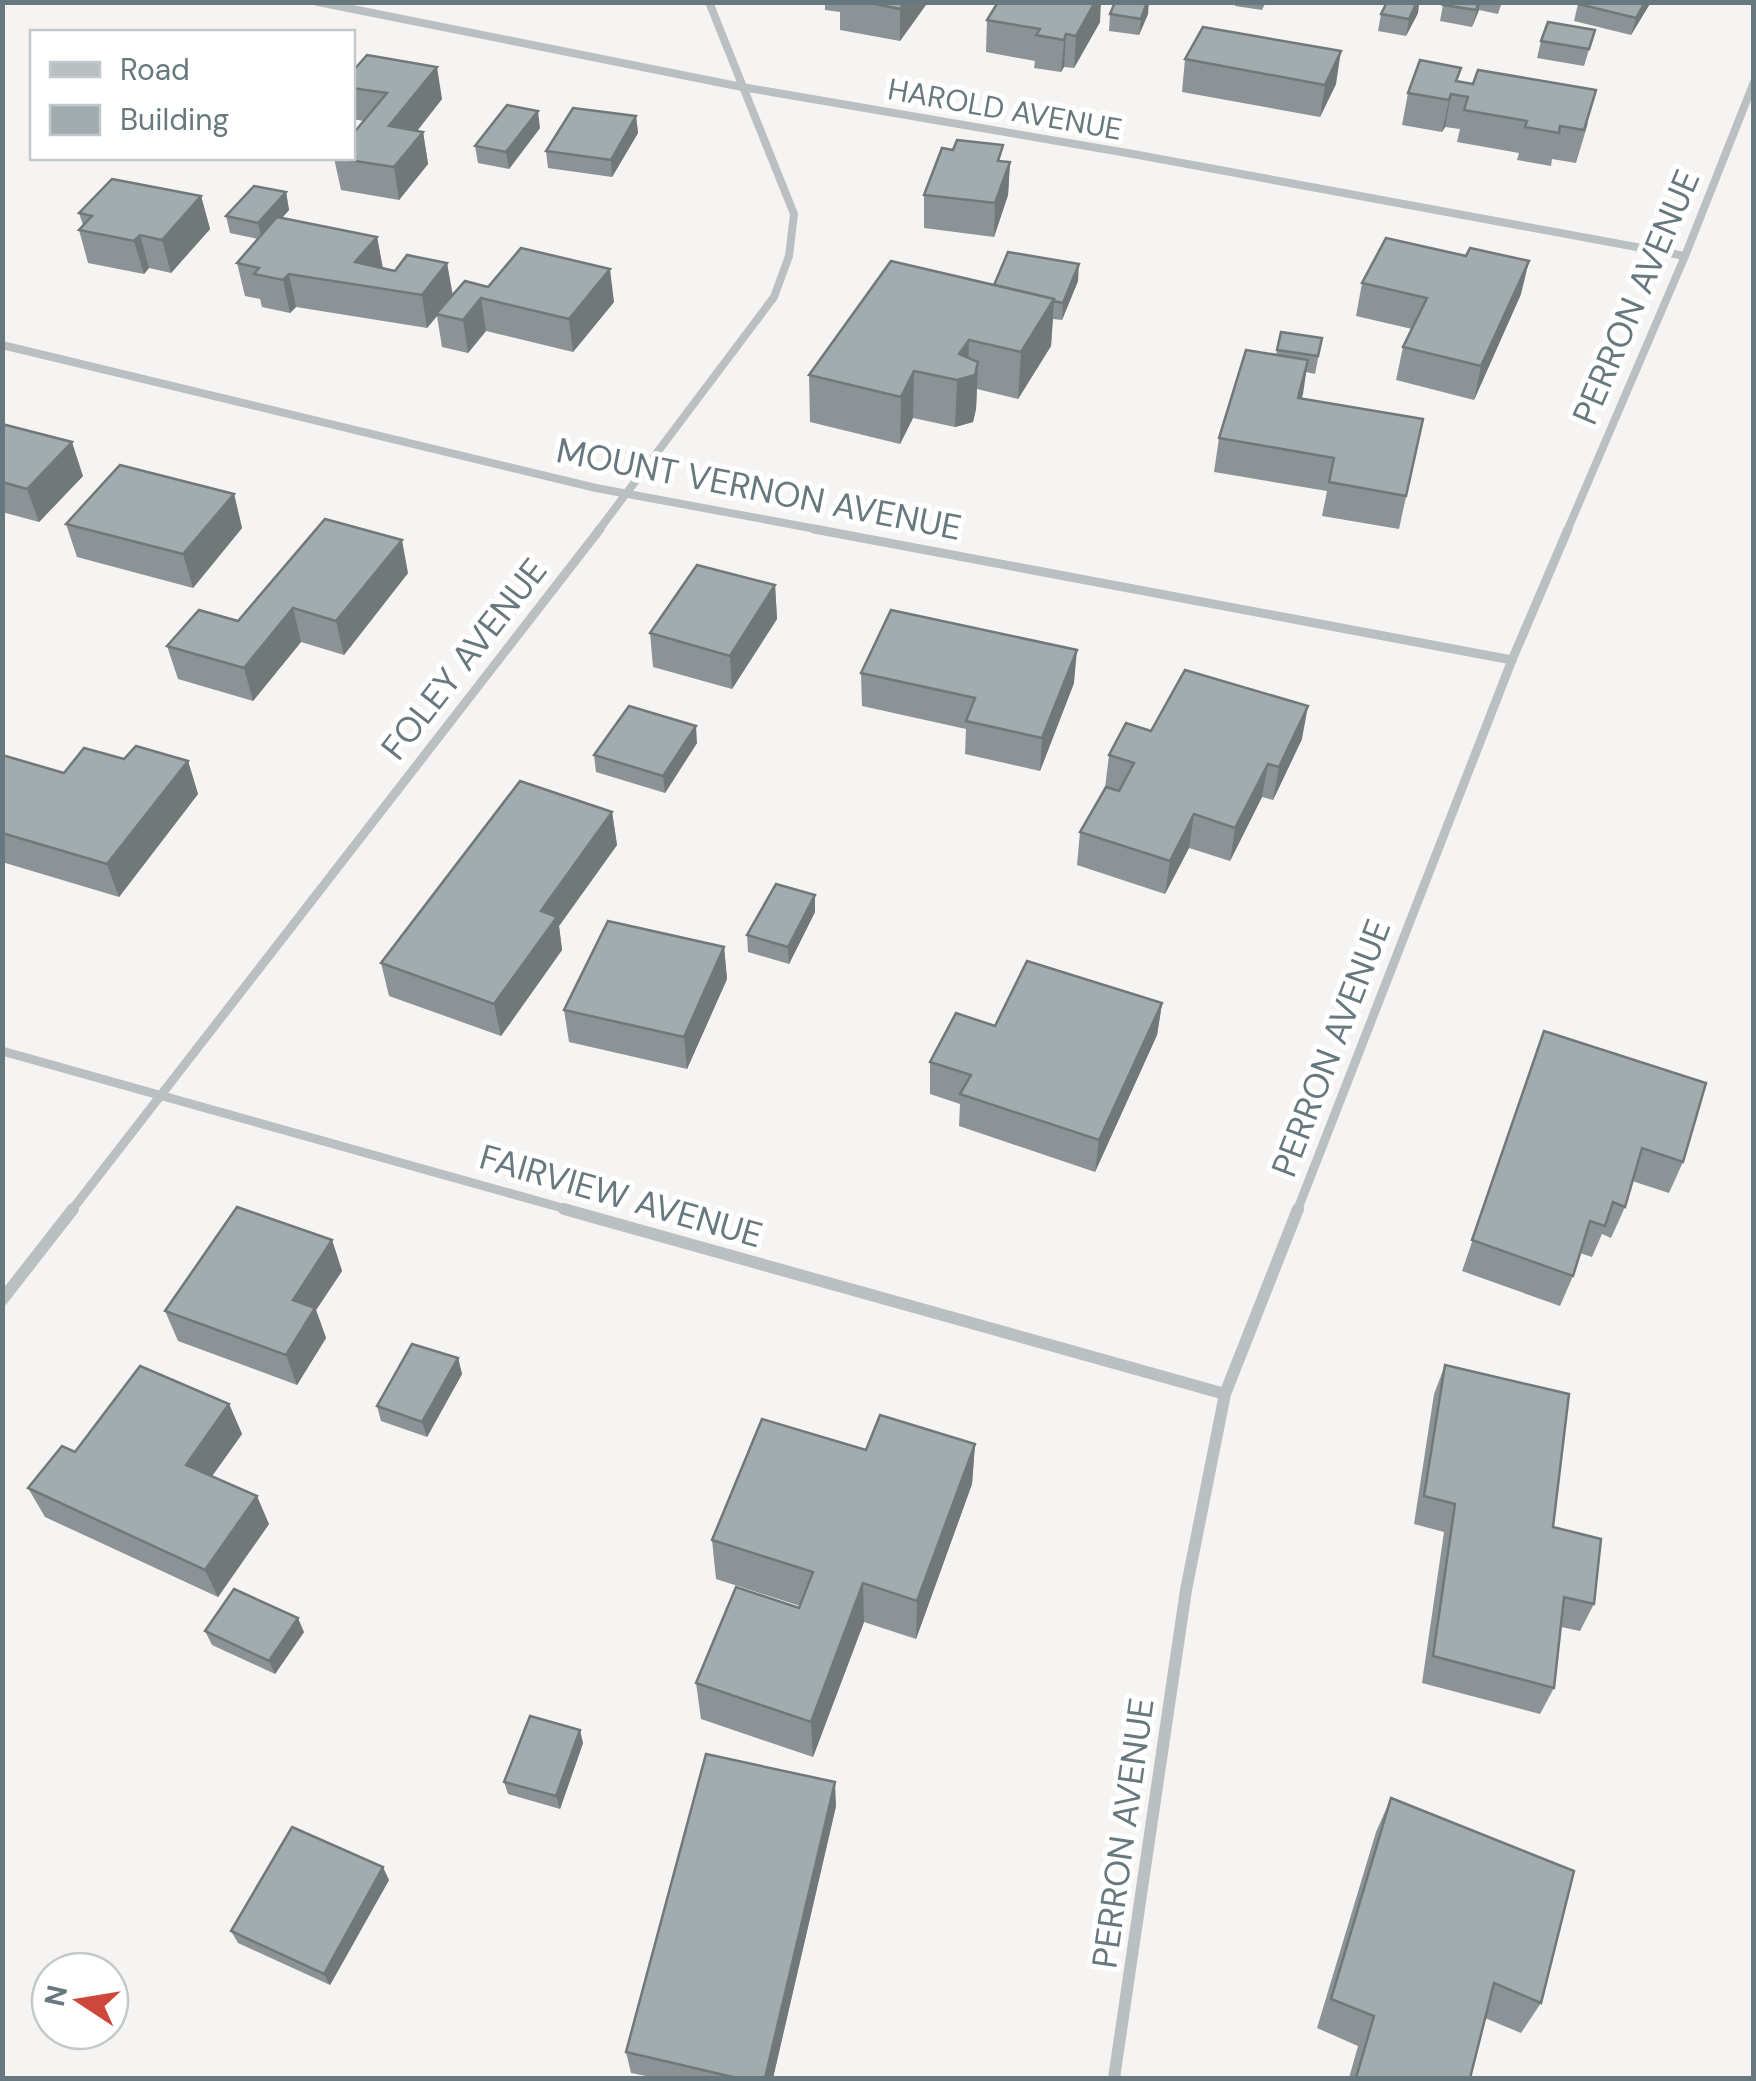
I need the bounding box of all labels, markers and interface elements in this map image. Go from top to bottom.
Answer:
legend [30,30,355,160]
text: Road [120,50,190,89]
street label: HAROLD AVENUE [885,69,1125,149]
text: Building [120,100,229,139]
street label: PERRON AVENUE [1562,163,1710,431]
street label: MOUNT VERNON AVENUE [553,427,965,551]
street label: FOLEY AVENUE [371,549,557,769]
street label: PERRON AVENUE [1261,913,1401,1183]
street label: FAIRVIEW AVENUE [474,1134,768,1258]
street label: PERRON AVENUE [1081,1695,1165,1971]
north arrow [30,1951,130,2051]
text: N [36,1982,76,2010]

